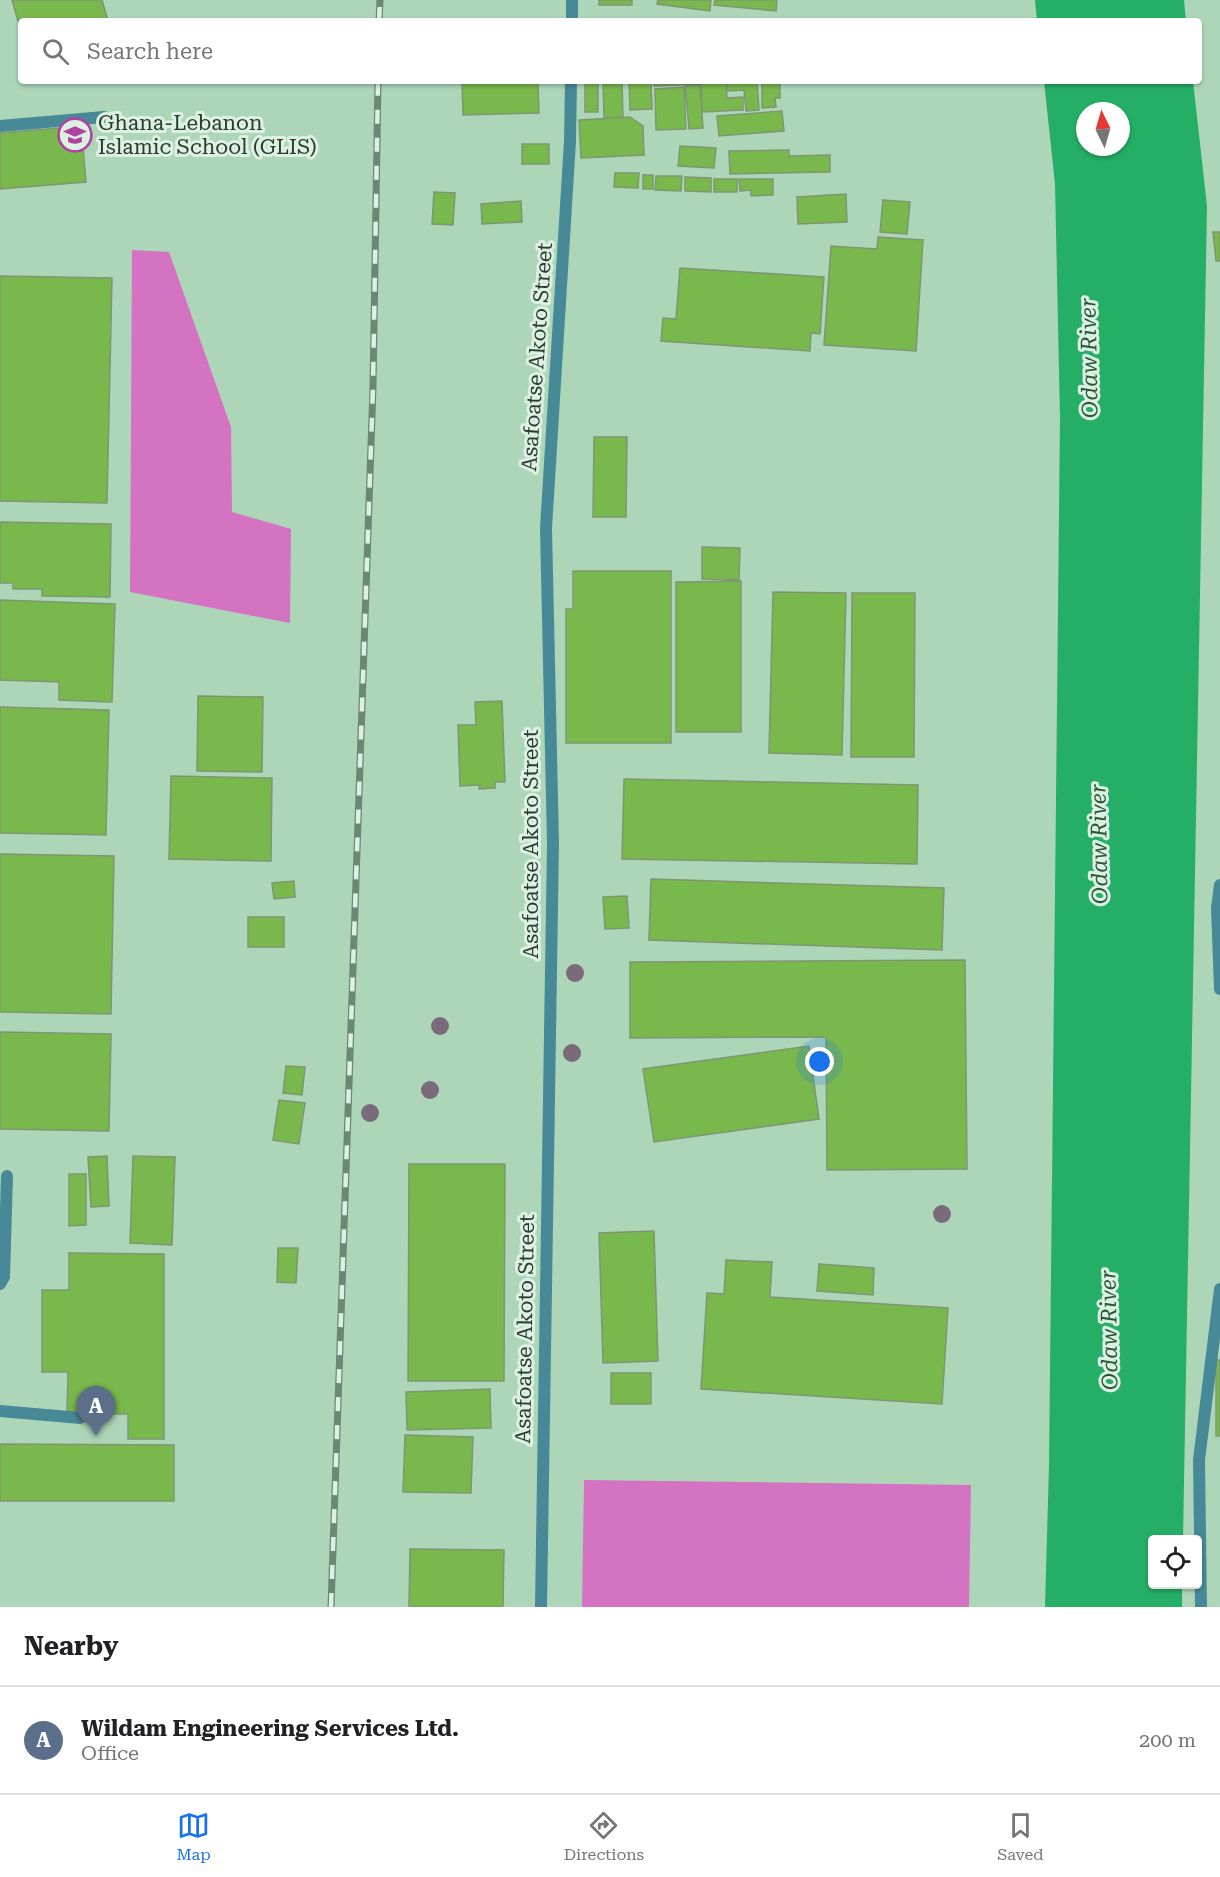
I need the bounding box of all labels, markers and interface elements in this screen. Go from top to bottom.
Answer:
search box [18,18,1202,84]
icon: search [39,35,72,68]
text: Search here [87,39,213,64]
north arrow [1076,102,1130,156]
place label: Ghana-Lebanon Islamic School (GLIS) [98,111,317,159]
school or university icon: Ghana-Lebanon Islamic School (GLIS) [57,117,93,153]
street label: Asafoatse Akoto Street [517,242,557,472]
water label: Odaw River [1075,298,1103,418]
street label: Asafoatse Akoto Street [519,729,543,959]
water label: Odaw River [1085,784,1113,904]
your location [805,1047,834,1076]
street label: Asafoatse Akoto Street [511,1214,539,1444]
water label: Odaw River [1095,1270,1123,1390]
pin: A [76,1386,116,1436]
map controls [1148,1535,1202,1589]
button: locate [1148,1535,1202,1589]
text: Nearby [24,1631,118,1661]
text: Wildam Engineering Services Ltd. [81,1716,459,1741]
text: A [36,1728,51,1752]
text: 200 m [1139,1728,1196,1752]
text: Office [81,1741,139,1765]
tab: Map [176,1809,211,1864]
tab: Directions [564,1809,644,1864]
tab: Saved [997,1809,1044,1864]

